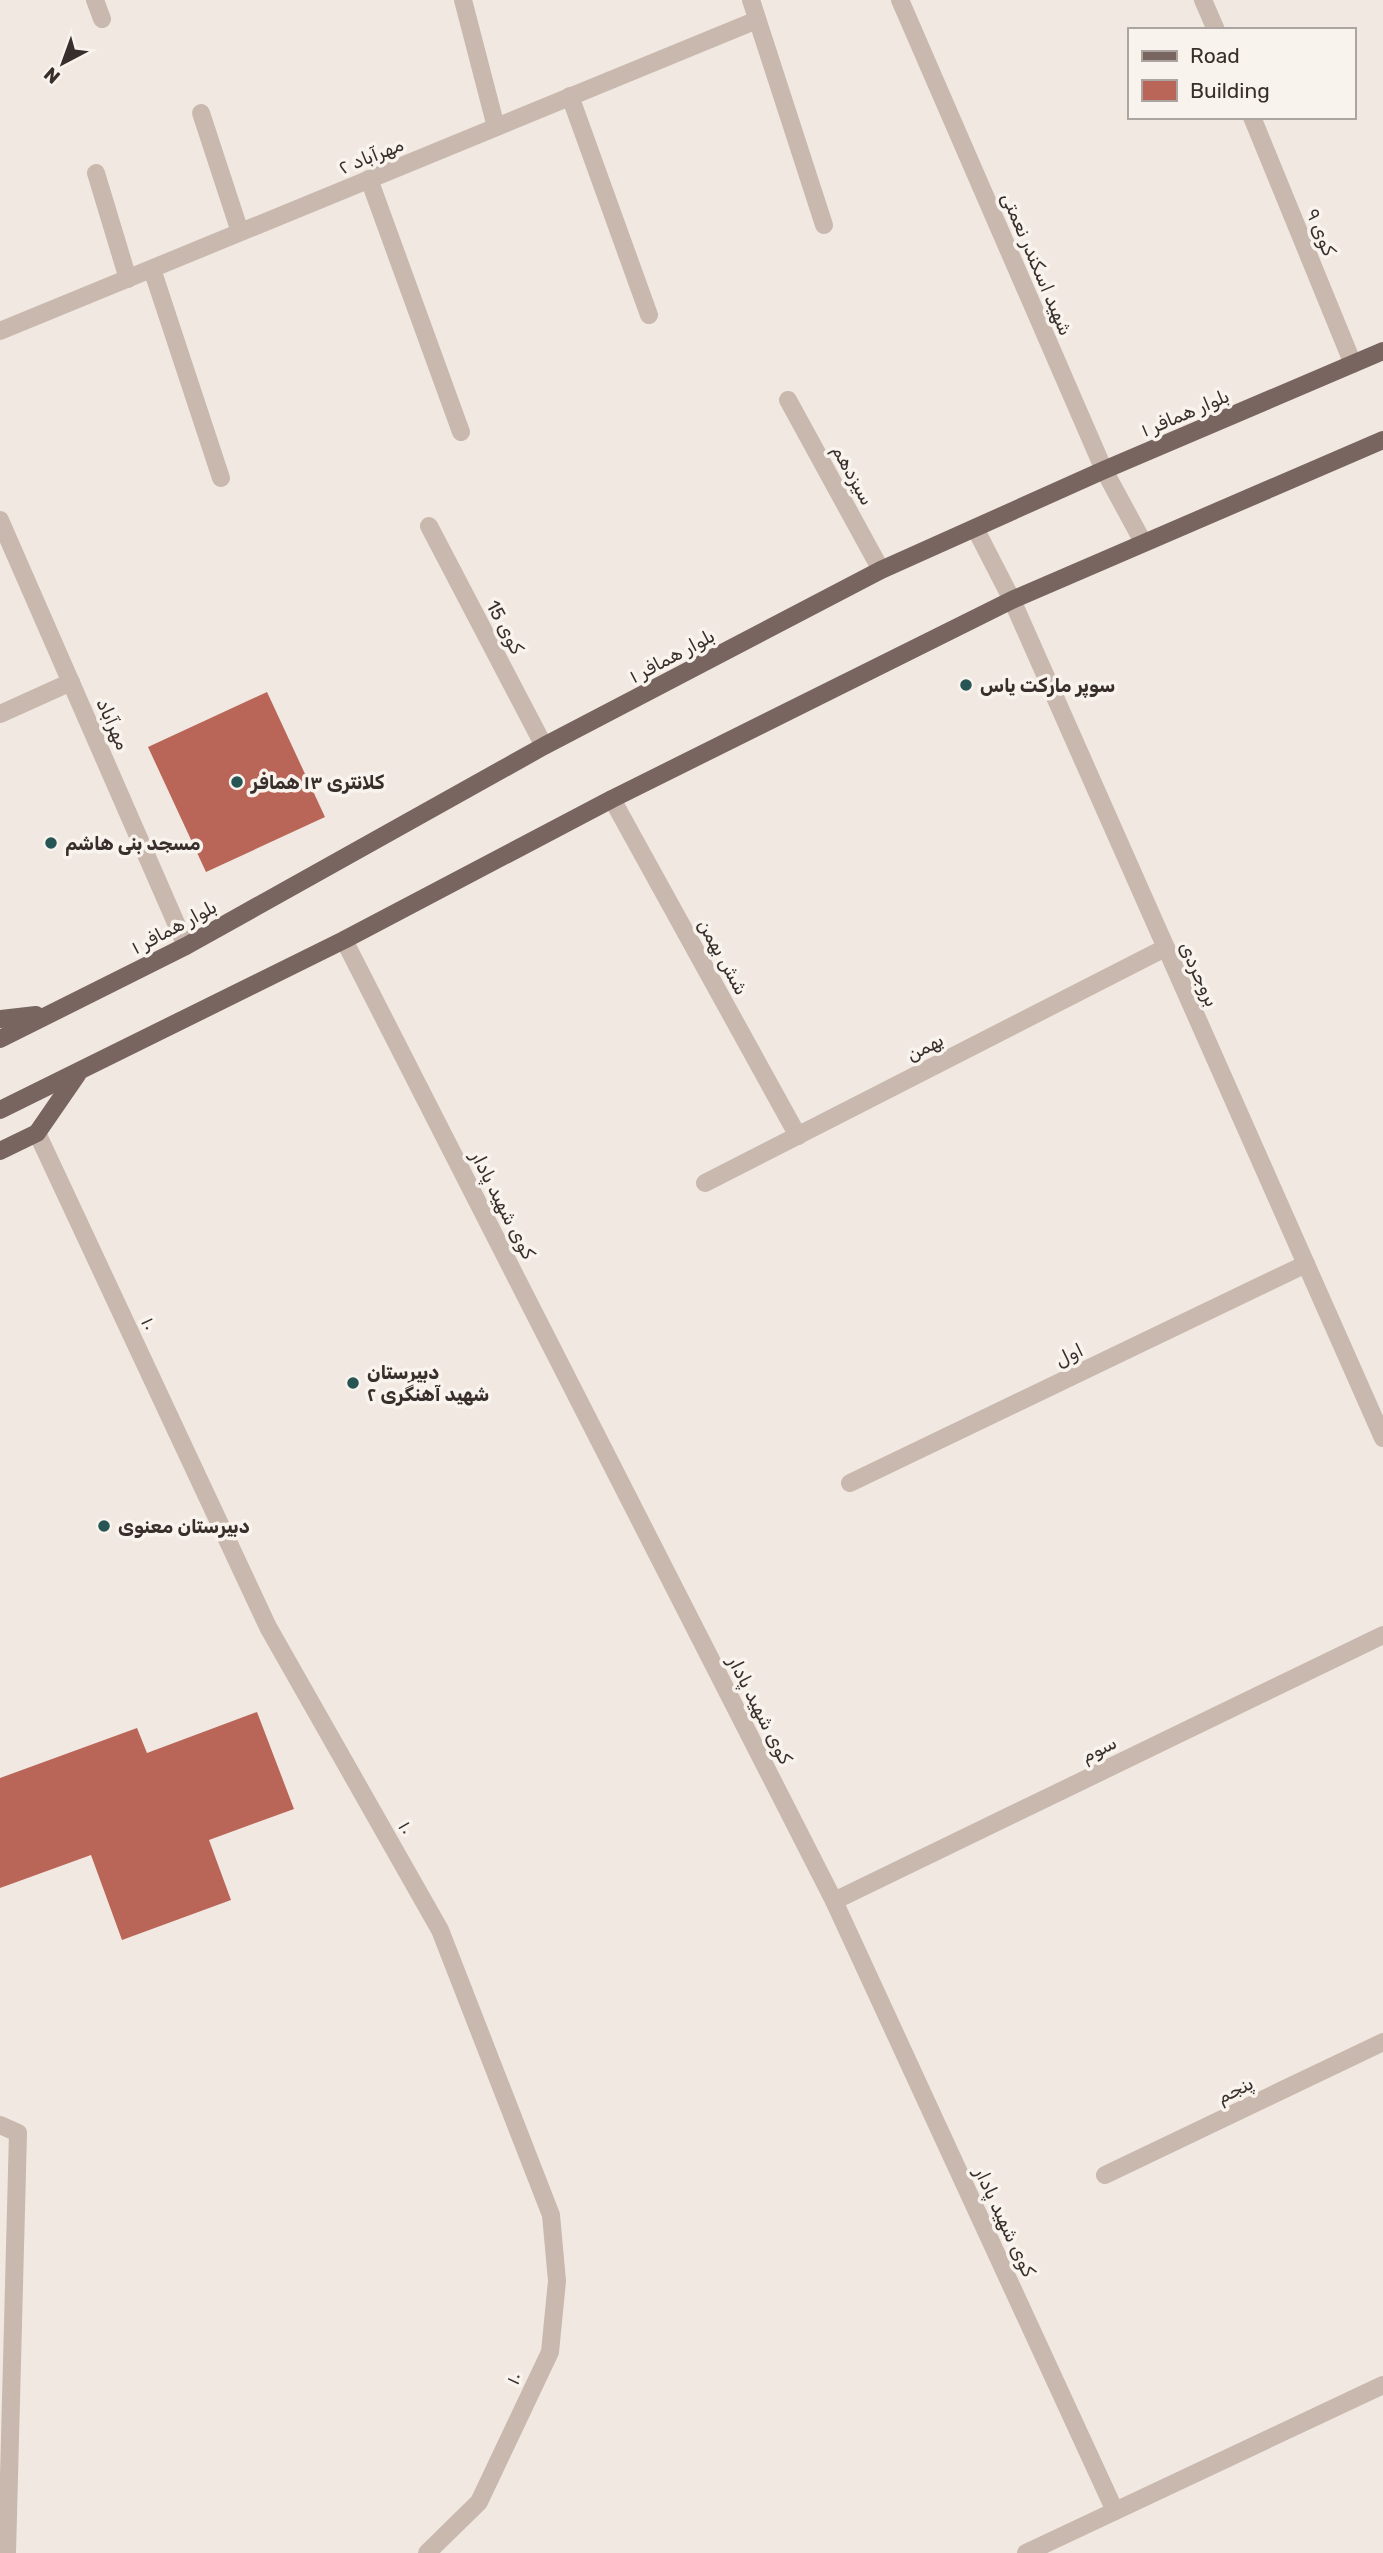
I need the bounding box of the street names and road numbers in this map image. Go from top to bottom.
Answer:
street label: مهرآباد ۲ [335,133,407,179]
street label: شهید اسکندر نعمتی [996,189,1078,339]
street label: کوی ۹ [1301,205,1341,259]
street label: بلوار همافر ۱ [1137,384,1233,442]
street label: سیزدهم [826,441,879,510]
street label: کوی 15 [481,596,529,658]
street label: بلوار همافر ۱ [625,624,719,688]
street label: مهرآباد [91,695,135,753]
street label: بلوار همافر ۱ [127,895,221,959]
street label: شش بهمن [693,915,753,999]
street label: بروجردی [1174,938,1224,1010]
street label: بهمن [903,1028,947,1066]
street label: کوی شهید پادار [464,1146,540,1264]
street label: ۱۰ [136,1314,162,1334]
street label: اول [1051,1338,1087,1372]
street label: کوی شهید پادار [721,1651,797,1769]
street label: سوم [1078,1731,1121,1768]
street label: ۱۰ [393,1817,419,1839]
street label: پنجم [1213,2071,1258,2110]
street label: کوی شهید پادار [967,2163,1041,2282]
street label: ۱۰ [501,2368,527,2388]

